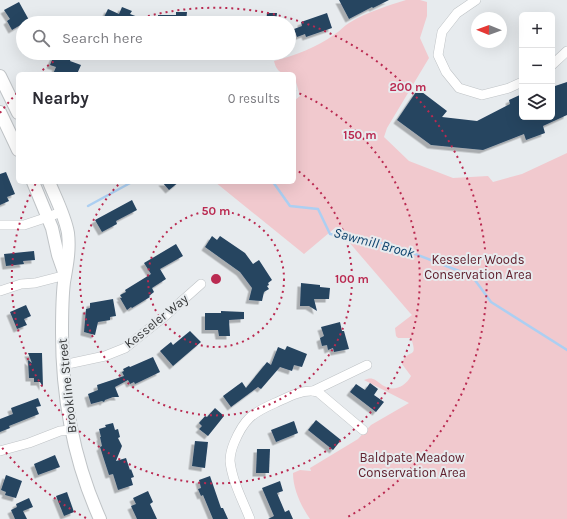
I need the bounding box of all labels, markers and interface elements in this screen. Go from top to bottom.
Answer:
north arrow [471,12,507,48]
map controls [519,12,555,120]
button: + [519,12,555,48]
search box [16,16,296,60]
icon: search [30,27,52,49]
text: Search here [62,29,143,47]
button: − [519,48,555,84]
text: 200 m [390,80,426,94]
button: layers [519,84,555,120]
text: Nearby [32,88,89,108]
text: 0 results [228,91,280,106]
text: 150 m [343,128,377,142]
text: 50 m [202,204,231,218]
water label: Sawmill Brook [332,224,417,262]
park label: Kesseler Woods Conservation Area [424,252,532,282]
centre of rings [209,272,223,286]
text: 100 m [335,272,369,286]
street label: Kesseler Way [121,291,191,351]
street label: Brookline Street [55,338,79,434]
park label: Baldpate Meadow Conservation Area [358,450,466,480]

